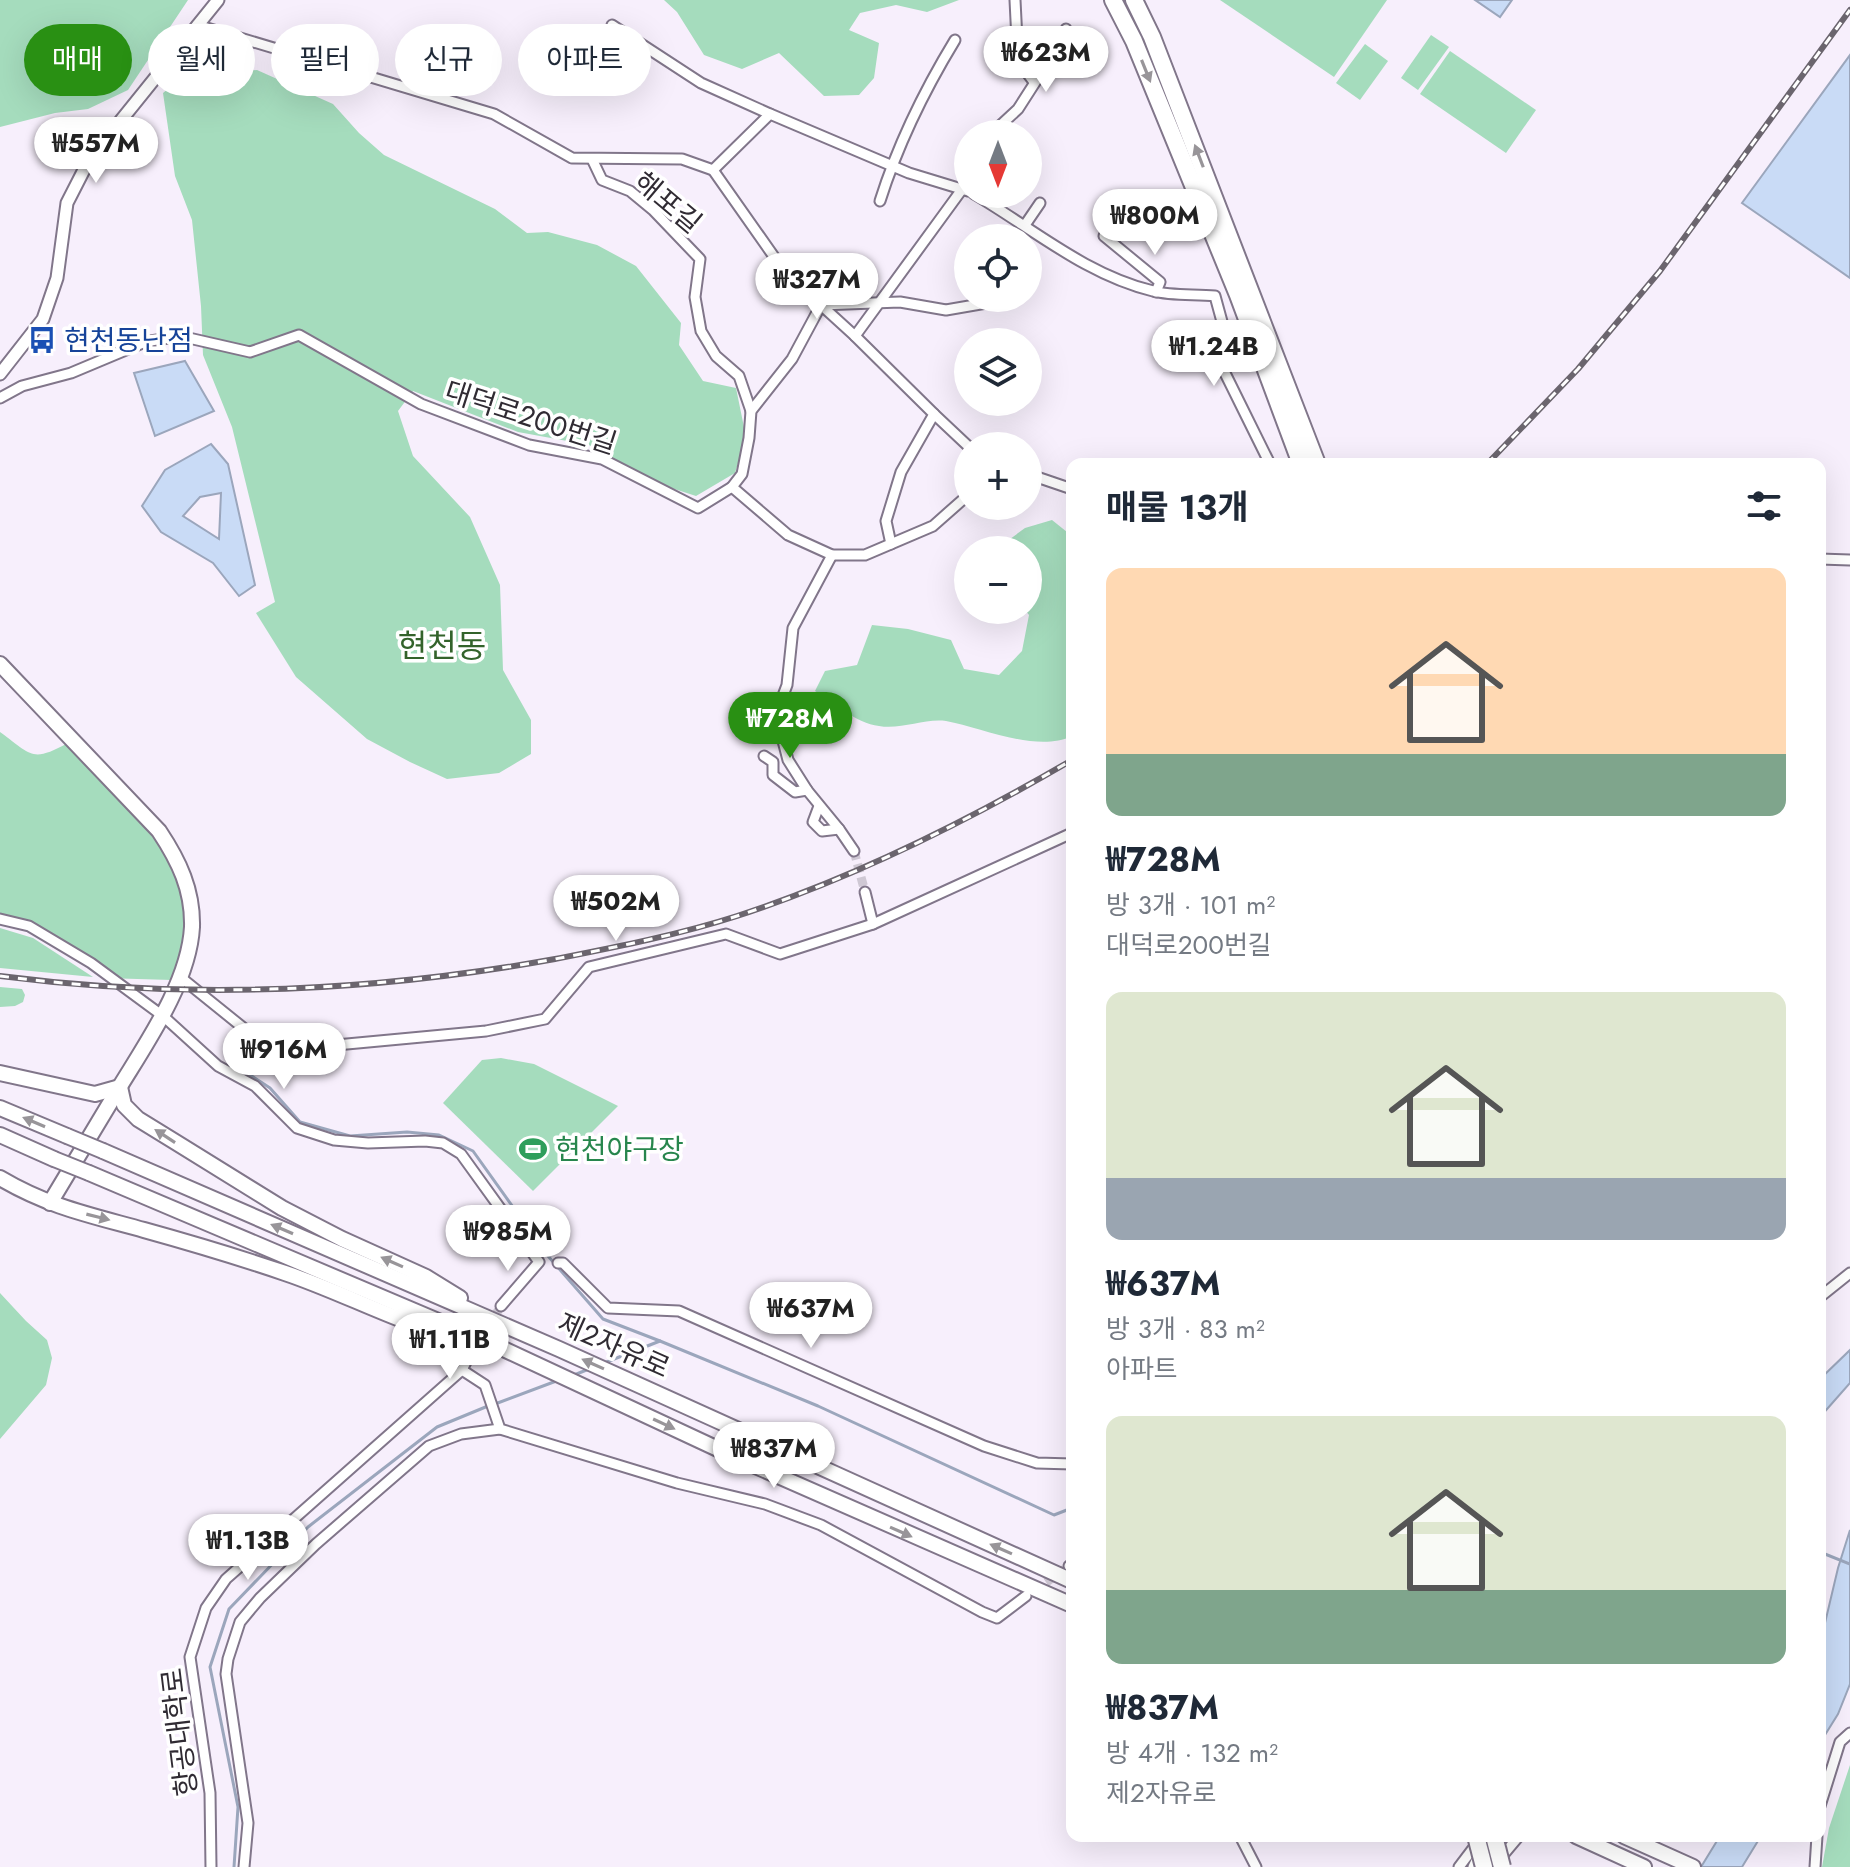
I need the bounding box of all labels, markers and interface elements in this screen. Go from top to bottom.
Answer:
chip: 매매 [24,24,132,96]
chip: 월세 [148,24,255,96]
chip: 필터 [271,24,379,96]
chip: 신규 [395,24,502,96]
chip: 아파트 [518,24,651,96]
pin: ₩623M [990,26,1102,94]
text: ₩623M [1001,33,1091,71]
one-way arrow [1140,59,1153,83]
pin: ₩557M [40,117,152,185]
north arrow [954,120,1042,208]
map controls [954,120,1042,624]
text: ₩557M [52,124,140,162]
one-way arrow [1192,144,1205,168]
street label: 해포길 [625,162,710,243]
pin: ₩800M [1099,189,1211,257]
text: ₩800M [1110,196,1200,234]
button: locate [954,224,1042,312]
pin: ₩327M [761,253,873,321]
text: ₩327M [773,260,861,298]
place label: 현천동난점 [64,320,193,361]
pin: ₩1.24B [1149,320,1279,388]
bus stop icon: 현천동난점 [27,325,57,355]
text: ₩1.24B [1169,327,1259,365]
button: layers [954,328,1042,416]
street label: 대덕로200번길 [440,370,622,465]
button: + [954,432,1042,520]
text: 매물 13개 [1106,483,1248,532]
icon: filters [1742,484,1786,528]
button: − [954,536,1042,624]
icon: home [1374,620,1518,764]
district label: 현천동 [398,623,486,669]
pin: ₩728M [734,692,846,760]
text: ₩728M [746,699,834,737]
text: ₩728M [1106,835,1220,884]
pin: ₩502M [560,875,672,943]
text: ₩502M [571,882,661,920]
text: 방 3개 · 101 m² [1106,886,1275,924]
text: 대덕로200번길 [1106,926,1272,964]
pin: ₩916M [228,1023,340,1091]
text: ₩916M [241,1030,327,1068]
icon: home [1374,1044,1518,1188]
one-way arrow [22,1115,46,1128]
one-way arrow [154,1129,176,1143]
place label: 현천야구장 [555,1129,684,1170]
sports icon: 현천야구장 [518,1134,548,1164]
pin: ₩985M [452,1205,564,1273]
one-way arrow [85,1212,110,1224]
text: ₩985M [464,1212,552,1250]
one-way arrow [270,1222,294,1235]
one-way arrow [380,1255,404,1269]
text: ₩637M [1106,1259,1220,1308]
pin: ₩637M [755,1282,867,1350]
text: ₩637M [767,1289,855,1327]
street label: 제2자유로 [551,1303,676,1388]
text: 방 3개 · 83 m² [1106,1310,1265,1348]
pin: ₩1.11B [385,1313,515,1381]
text: ₩1.11B [410,1320,490,1358]
text: 아파트 [1106,1350,1178,1388]
one-way arrow [581,1357,605,1371]
one-way arrow [653,1417,676,1431]
pin: ₩837M [718,1422,830,1490]
text: ₩837M [731,1429,817,1467]
icon: home [1374,1468,1518,1612]
pin: ₩1.13B [183,1514,313,1582]
text: ₩1.13B [206,1521,290,1559]
one-way arrow [889,1525,913,1538]
one-way arrow [989,1543,1012,1556]
street label: 항공대학로 [151,1666,208,1798]
text: ₩837M [1106,1683,1219,1732]
text: 방 4개 · 132 m² [1106,1734,1278,1772]
text: 제2자유로 [1106,1774,1216,1812]

